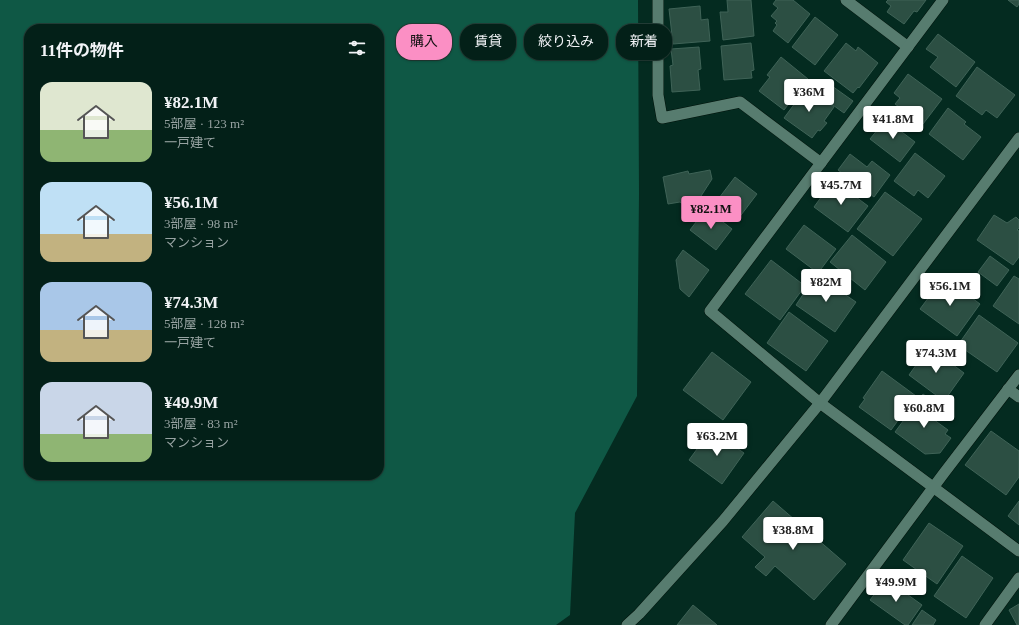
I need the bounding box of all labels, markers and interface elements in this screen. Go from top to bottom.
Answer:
chip: 購入 [396,24,452,60]
chip: 賃貸 [460,24,516,60]
chip: 絞り込み [524,24,608,60]
chip: 新着 [616,24,672,60]
icon: filters [346,37,368,59]
text: 11件の物件 [40,41,124,60]
pin: ¥36M [785,79,833,113]
text: ¥36M [793,84,825,99]
text: ¥82.1M [164,93,218,112]
icon: home [72,98,120,146]
pin: ¥41.8M [860,106,926,140]
text: ¥41.8M [872,111,914,126]
text: 5部屋 · 123 m² [164,116,244,131]
text: 一戸建て [164,135,216,150]
pin: ¥45.7M [808,172,874,206]
text: ¥45.7M [820,177,862,192]
text: ¥56.1M [164,193,218,212]
pin: ¥82.1M [678,196,744,230]
icon: home [72,198,120,246]
text: ¥82.1M [690,201,732,216]
text: 3部屋 · 98 m² [164,216,238,231]
text: マンション [164,235,229,250]
pin: ¥82M [802,269,850,303]
pin: ¥56.1M [917,273,983,307]
text: ¥82M [810,274,842,289]
text: ¥56.1M [929,278,971,293]
text: ¥74.3M [164,293,218,312]
icon: home [72,298,120,346]
text: 5部屋 · 128 m² [164,316,244,331]
text: 一戸建て [164,335,216,350]
pin: ¥74.3M [903,340,969,374]
text: ¥74.3M [915,345,957,360]
text: ¥49.9M [164,393,218,412]
pin: ¥60.8M [891,395,957,429]
icon: home [72,398,120,446]
text: ¥60.8M [903,400,945,415]
text: 3部屋 · 83 m² [164,416,238,431]
pin: ¥63.2M [684,423,750,457]
text: ¥63.2M [696,428,738,443]
text: マンション [164,435,229,450]
pin: ¥38.8M [760,517,826,551]
text: ¥38.8M [772,522,814,537]
pin: ¥49.9M [863,569,929,603]
text: ¥49.9M [875,574,917,589]

